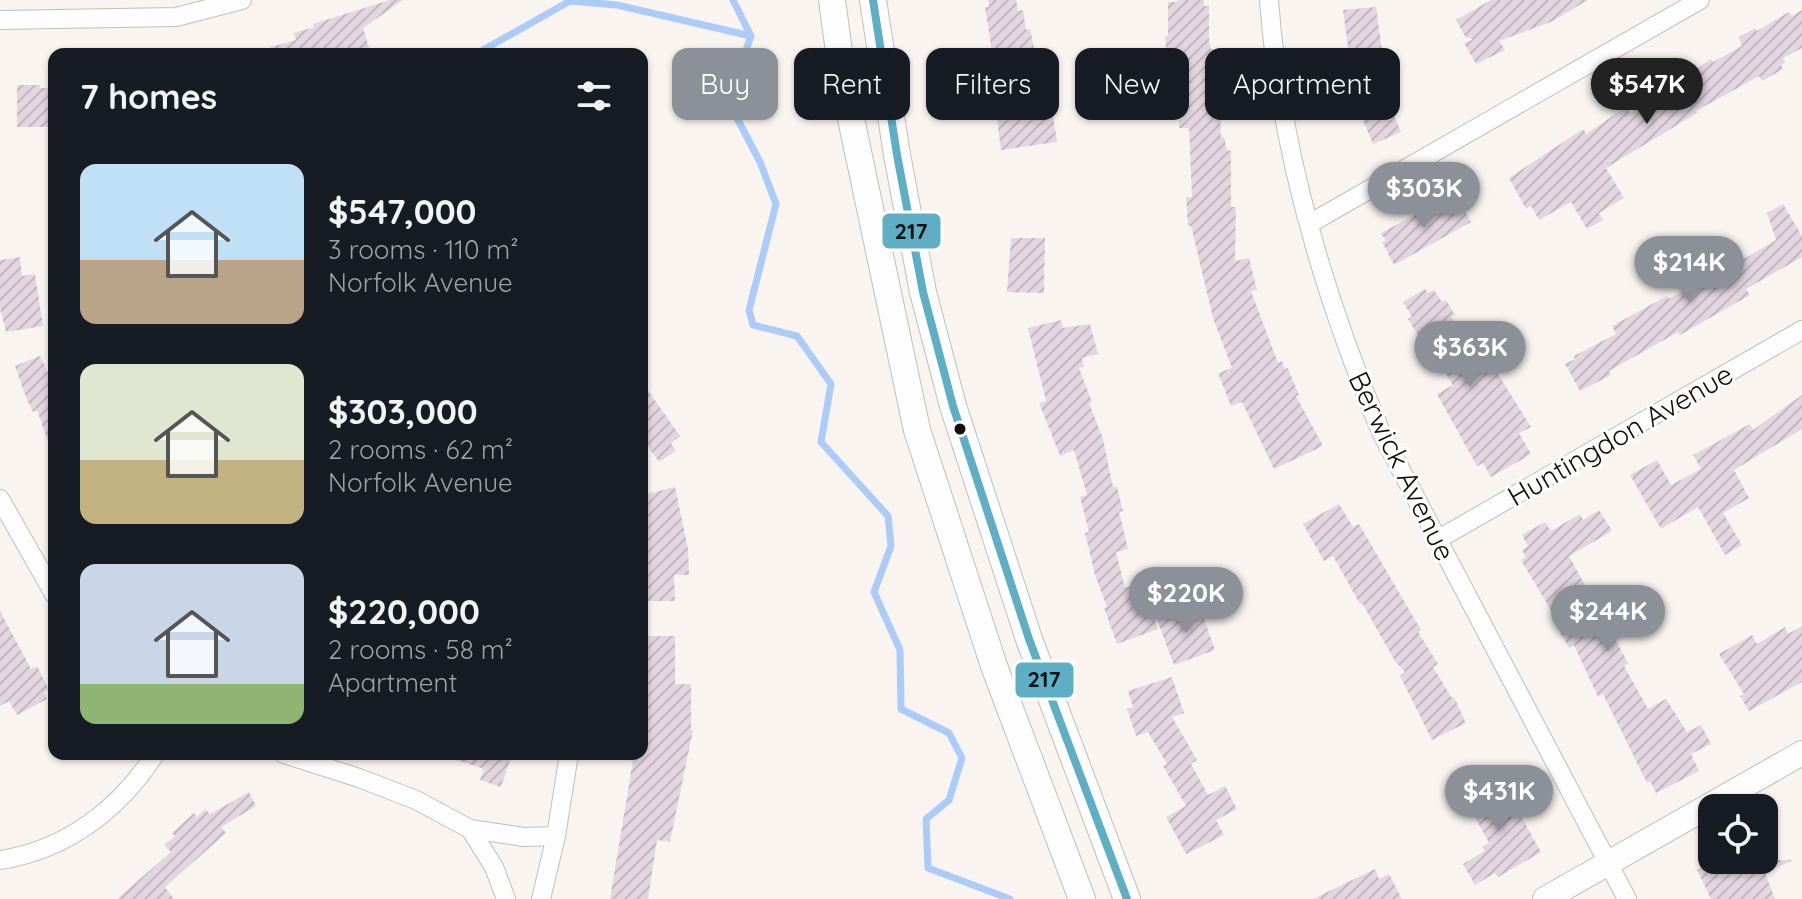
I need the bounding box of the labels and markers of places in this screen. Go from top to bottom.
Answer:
pin: $547K [1591,58,1703,126]
pin: $303K [1368,162,1480,230]
pin: $214K [1633,236,1745,304]
pin: $363K [1414,321,1526,389]
unlabelled marker [952,421,968,437]
pin: $220K [1130,567,1242,635]
pin: $244K [1552,585,1664,653]
pin: $431K [1443,765,1555,833]

